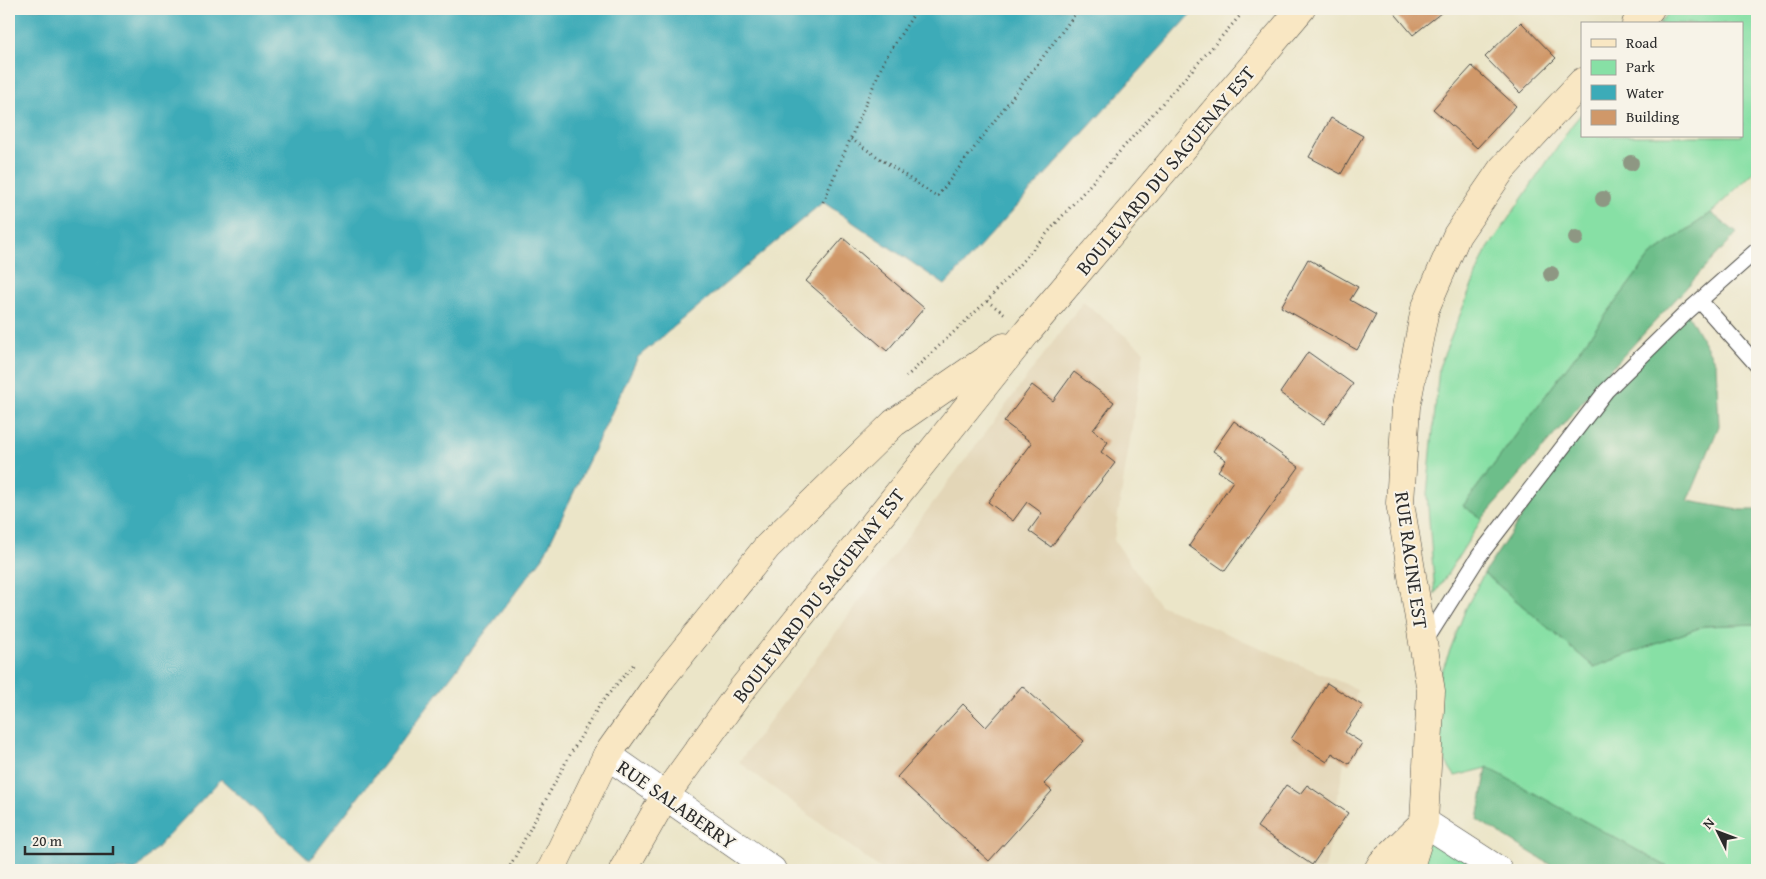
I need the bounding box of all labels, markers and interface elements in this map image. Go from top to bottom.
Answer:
legend [1581,22,1744,138]
text: Road [1626,32,1657,53]
text: Park [1626,56,1655,77]
street label: BOULEVARD DU SAGUENAY EST [1069,59,1261,281]
text: Water [1626,82,1664,103]
text: Building [1626,106,1680,127]
street label: BOULEVARD DU SAGUENAY EST [725,482,911,708]
street label: RUE RACINE EST [1388,490,1436,630]
street label: RUE SALABERRY [612,752,742,856]
north arrow [1694,806,1744,856]
text: N [1698,813,1719,833]
scale bar [25,824,112,856]
text: 20 m [32,830,63,851]

